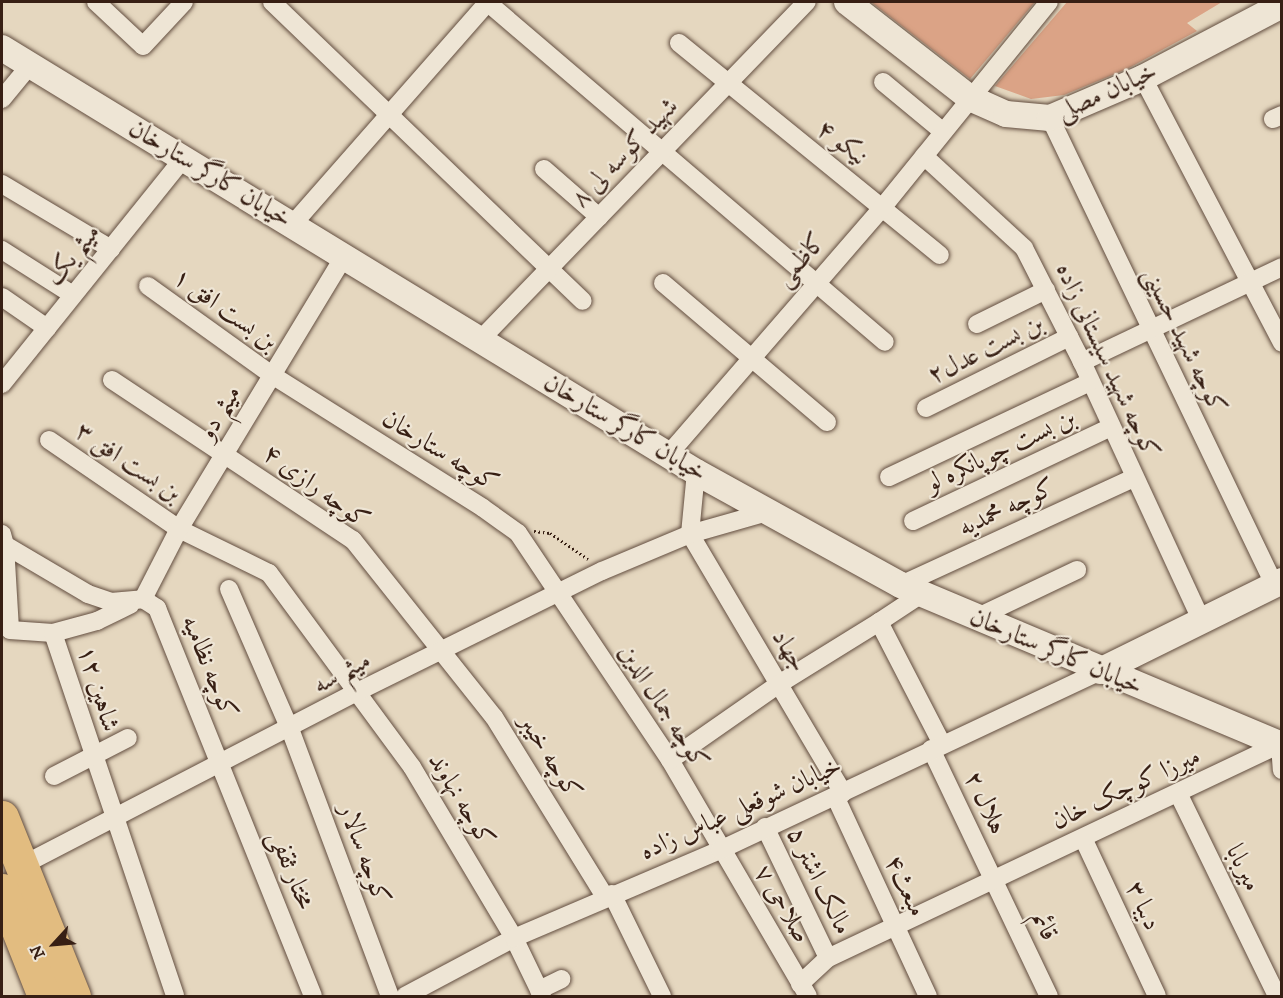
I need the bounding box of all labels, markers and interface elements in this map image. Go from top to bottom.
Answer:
street label: خیابان مصلی [1052,56,1162,128]
street label: شهید کوسه لی ۸ [565,92,685,214]
street label: خیابان کارگر ستارخان [123,113,297,235]
street label: نیکو ۴ [810,113,874,173]
street label: میثم یک [39,218,107,292]
street label: کاظمی [769,226,833,294]
street label: کوچه شهید سیستانی زاده [1048,258,1166,464]
street label: بن بست افق ۱ [167,262,283,358]
street label: کوچه شهید حسینی [1135,263,1233,419]
street label: بن بست عدل۲ [923,309,1049,391]
street label: خیابان کارگر ستارخان [538,367,712,489]
street label: میثم دو [192,380,248,446]
street label: کوچه ستارخان [376,403,504,499]
street label: بن بست چوپانکره لو [921,403,1081,499]
street label: بن بست افق ۳ [69,416,187,510]
street label: کوچه رازی ۴ [257,438,375,536]
street label: کوچه محمدیه [954,472,1060,544]
street label: خیابان کارگر ستارخان [965,601,1147,703]
street label: کوچه نظامیه [174,611,244,723]
street label: جهاد [764,624,814,678]
street label: کوچه جمال الدین [611,638,715,776]
street label: شاهین ۱۲ [70,642,126,736]
street label: میثم سه [308,645,376,701]
street label: کوچه خیبر [512,708,588,806]
street label: میرزا کوچک خان [1047,741,1205,837]
street label: کوچه نهاوند [421,747,501,853]
street label: خیابان شوقعلی عباس زاده [635,750,847,868]
street label: هلال ۲ [957,766,1013,840]
street label: کوچه سالار [331,799,397,909]
street label: مالک اشتر ۵ [780,822,858,940]
street label: مختار ثقفی [261,826,321,914]
street label: میربابا [1218,839,1268,897]
street label: مبعث۴ [877,850,933,922]
street label: صلاحی ۷ [747,859,817,949]
street label: دیبا ۳ [1118,877,1168,935]
street label: قائم [1024,906,1064,946]
north arrow [24,914,84,974]
text: N [26,942,50,962]

